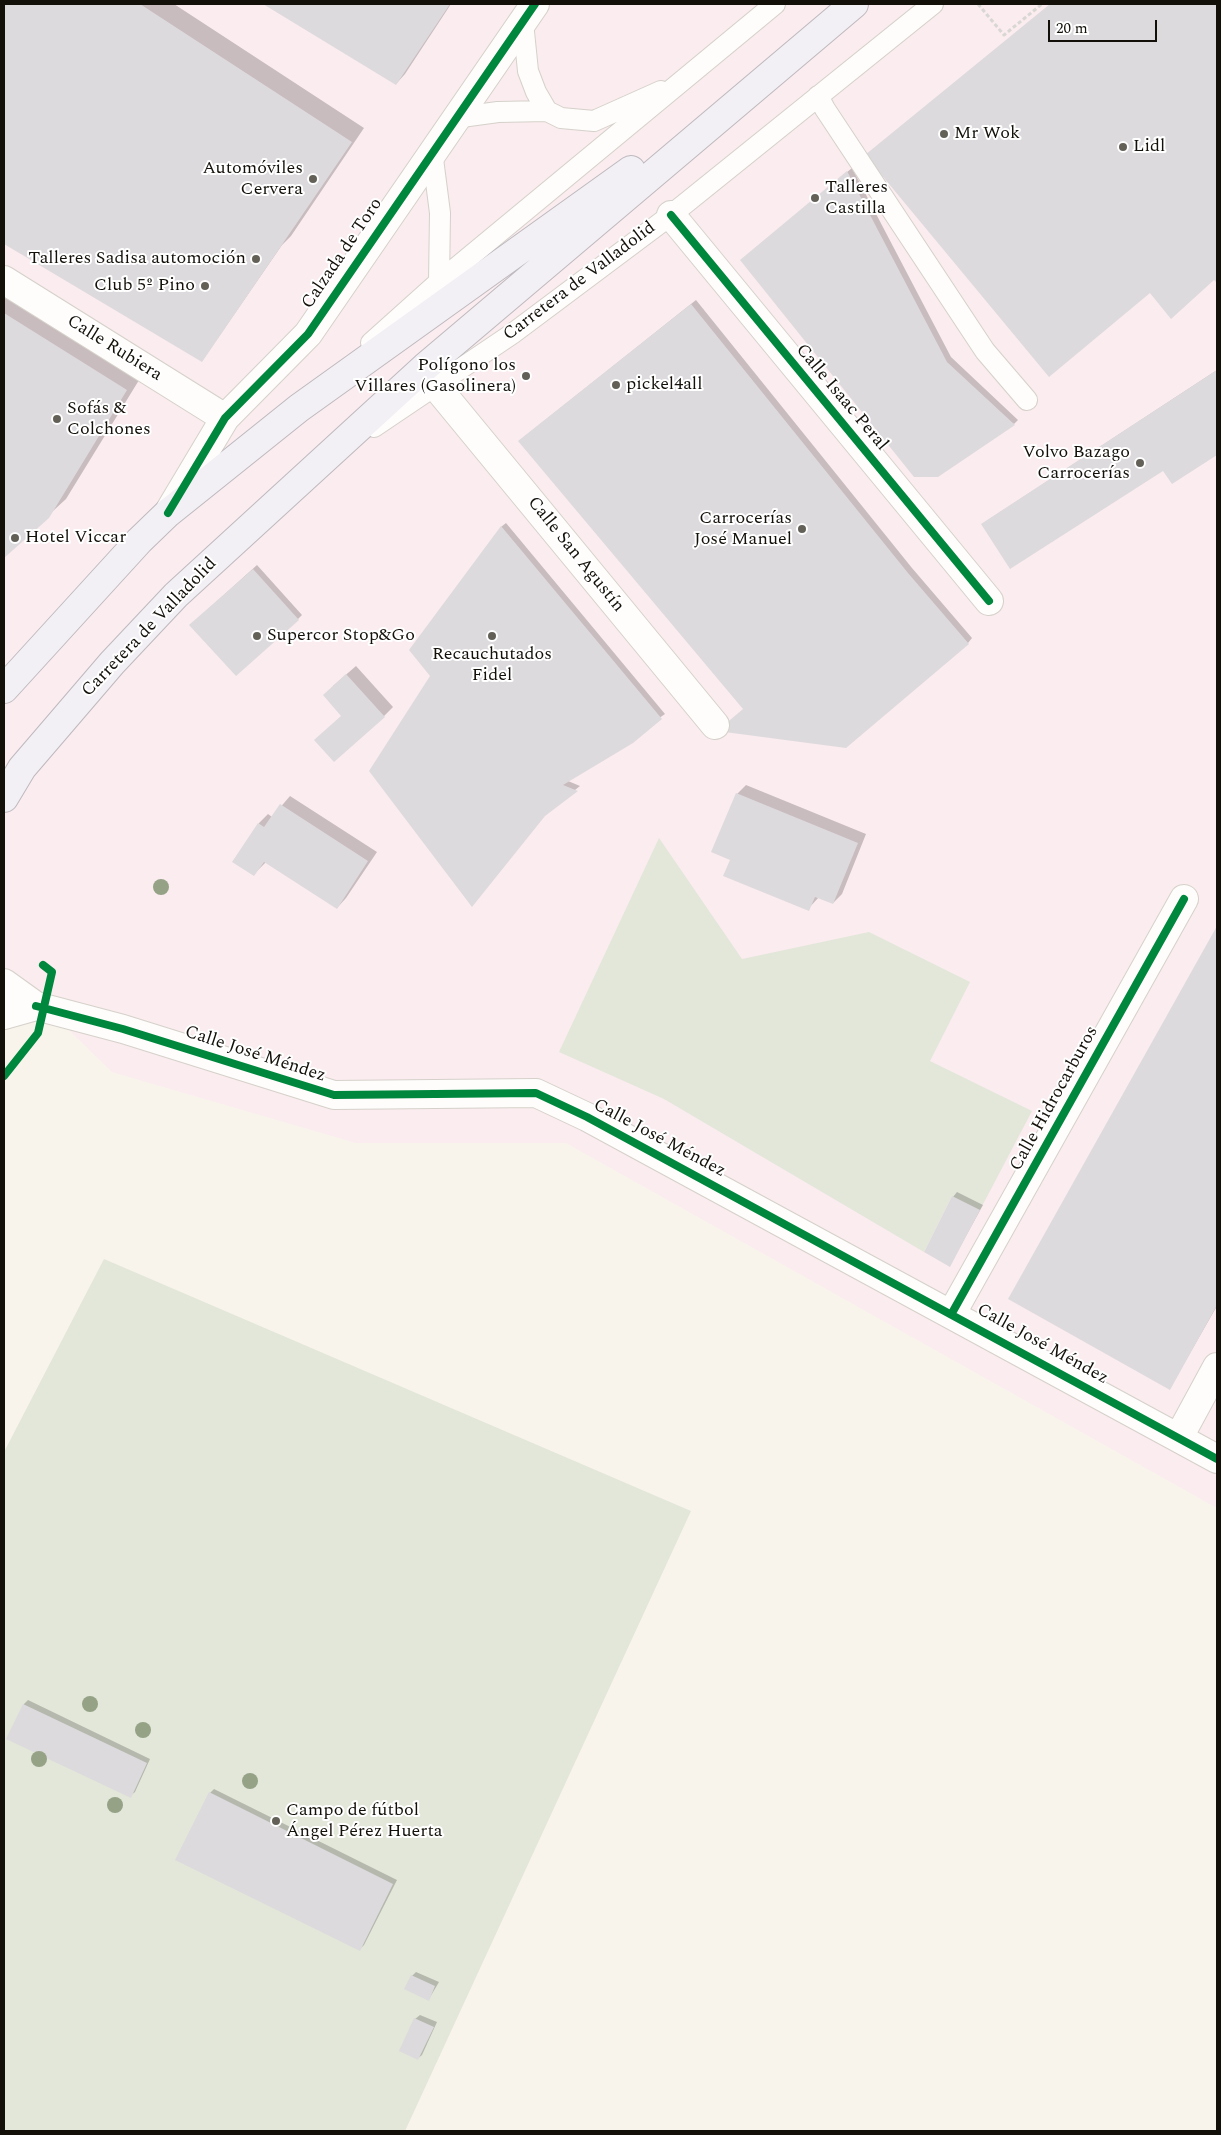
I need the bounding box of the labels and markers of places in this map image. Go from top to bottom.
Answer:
place label: Mr Wok [954,123,1020,145]
marker: Mr Wok [938,128,950,140]
place label: Lidl [1133,136,1165,158]
marker: Lidl [1117,141,1129,153]
place label: Automóviles Cervera [202,158,303,200]
marker: Automóviles Cervera [307,173,319,185]
place label: Talleres Castilla [825,177,888,220]
marker: Talleres Castilla [809,192,821,204]
place label: Talleres Sadisa automoción [28,248,246,270]
marker: Talleres Sadisa automoción [250,253,262,265]
place label: Club 5º Pino [94,275,195,297]
marker: Club 5º Pino [199,280,211,292]
place label: Polígono los Villares (Gasolinera) [354,355,516,398]
marker: Polígono los Villares (Gasolinera) [520,370,532,382]
place label: pickel4all [626,374,702,396]
marker: pickel4all [610,379,622,391]
place label: Sofás & Colchones [67,398,151,440]
marker: Sofás & Colchones [51,413,63,425]
place label: Volvo Bazago Carrocerías [1022,442,1130,484]
marker: Volvo Bazago Carrocerías [1134,457,1146,469]
place label: Carrocerías José Manuel [694,508,792,550]
marker: Carrocerías José Manuel [796,523,808,535]
place label: Hotel Viccar [25,527,126,549]
marker: Hotel Viccar [9,532,21,544]
place label: Supercor Stop&Go [267,625,415,647]
marker: Supercor Stop&Go [251,630,263,642]
marker: Recauchutados Fidel [486,630,498,642]
place label: Recauchutados Fidel [432,644,552,686]
place label: Campo de fútbol Ángel Pérez Huerta [286,1800,443,1842]
marker: Campo de fútbol Ángel Pérez Huerta [270,1815,282,1827]

